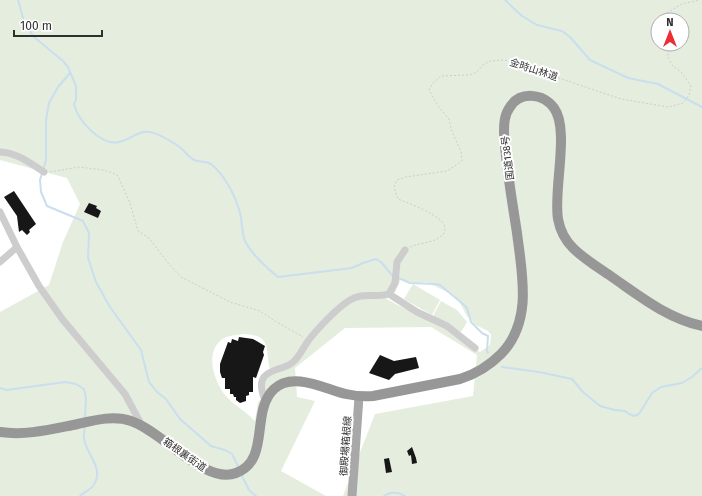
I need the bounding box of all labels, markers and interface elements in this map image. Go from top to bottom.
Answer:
scale bar [14,12,102,38]
north arrow [650,12,690,52]
text: N [666,16,674,29]
text: 100 m [20,19,52,33]
street label: 金時山林道 [508,57,559,83]
street label: 国道138号 [499,135,517,181]
street label: 御殿場箱根線 [338,416,354,476]
street label: 箱根裏街道 [161,436,208,474]

